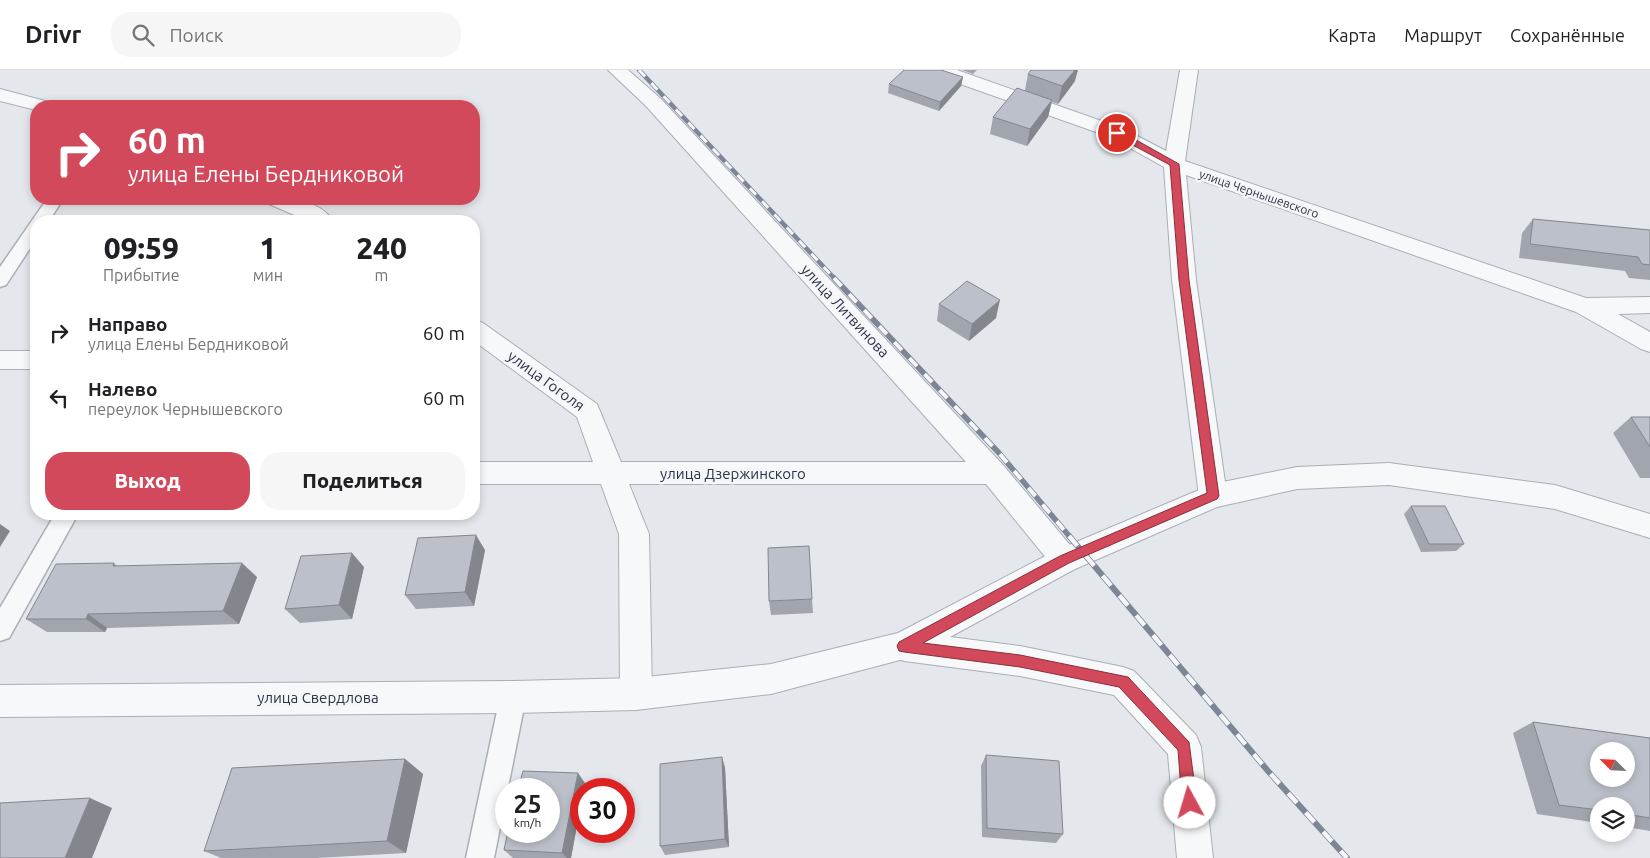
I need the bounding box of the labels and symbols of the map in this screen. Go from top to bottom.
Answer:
pin [1096,112,1138,154]
street label: улица Чернышевского [1198,167,1321,220]
street label: улица Литвинова [798,261,893,361]
street label: улица Гоголя [505,347,588,414]
street label: улица Дзержинского [660,465,806,482]
street label: улица Свердлова [257,689,379,706]
north arrow [1590,742,1635,788]
position arrow [1163,776,1215,828]
speed limit sign: 30 [570,778,635,843]

